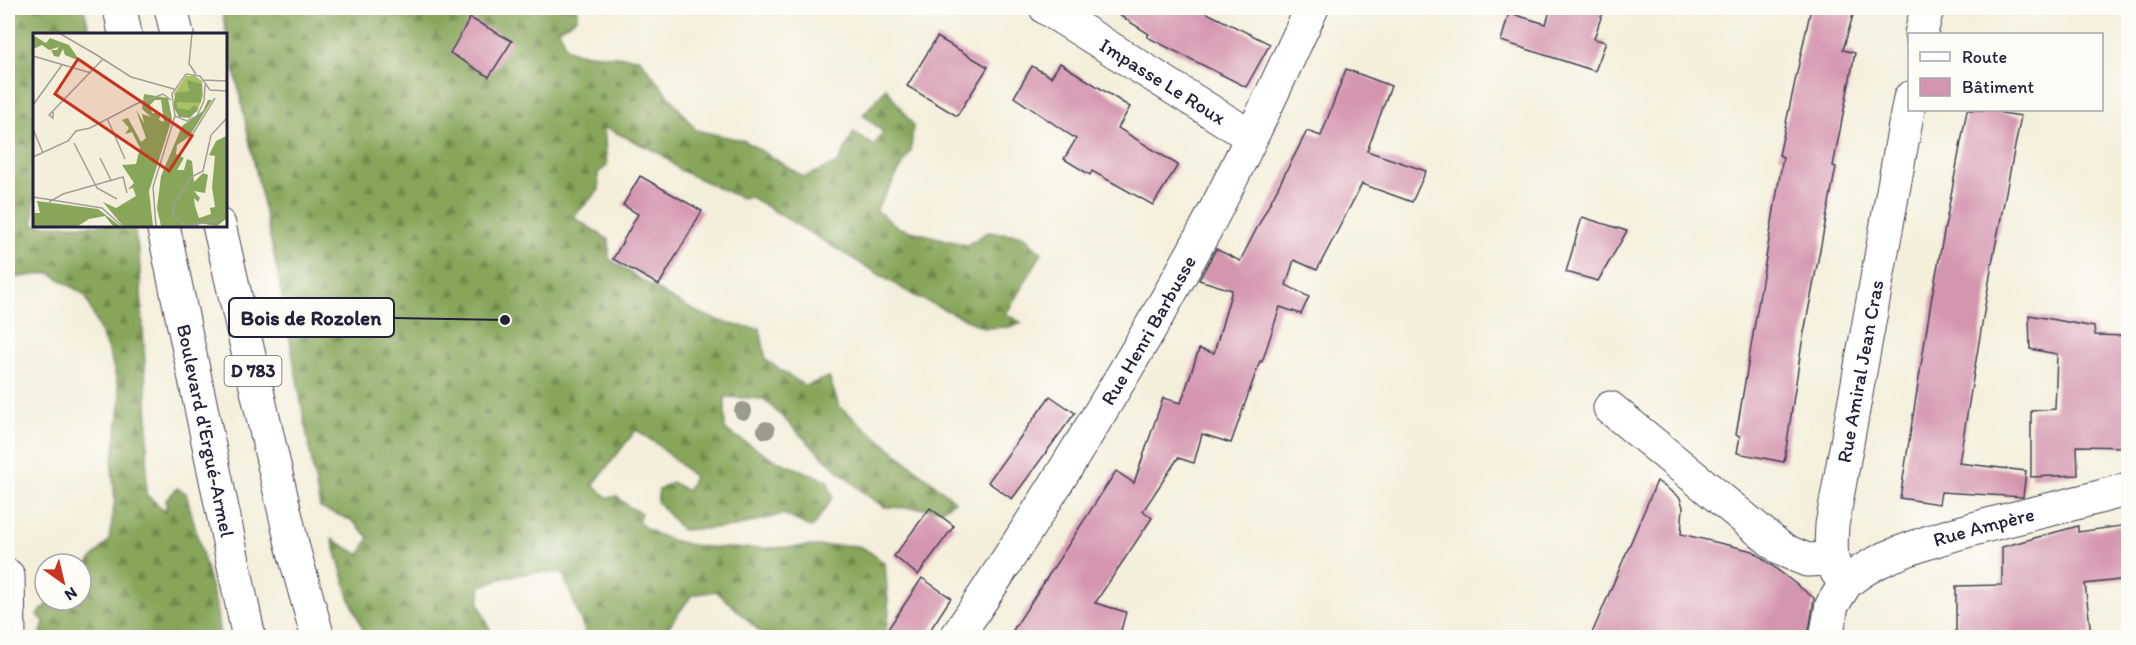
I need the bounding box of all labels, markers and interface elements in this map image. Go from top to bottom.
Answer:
inset map [33,33,226,226]
street label: Impasse Le Roux [1095,33,1230,130]
legend [1908,33,2103,111]
text: Route [1962,46,2007,68]
text: Bâtiment [1962,76,2035,98]
street label: Rue Henri Barbusse [1096,251,1201,409]
street label: Rue Amiral Jean Cras [1832,278,1889,465]
callout: Bois de Rozolen [229,298,394,337]
text: Bois de Rozolen [241,305,382,330]
street label: Boulevard d'Ergué-Armel [172,322,240,540]
road number: D 783 [224,356,282,386]
street label: Rue Ampère [1930,502,2037,552]
north arrow [33,552,93,612]
text: N [61,583,81,605]

